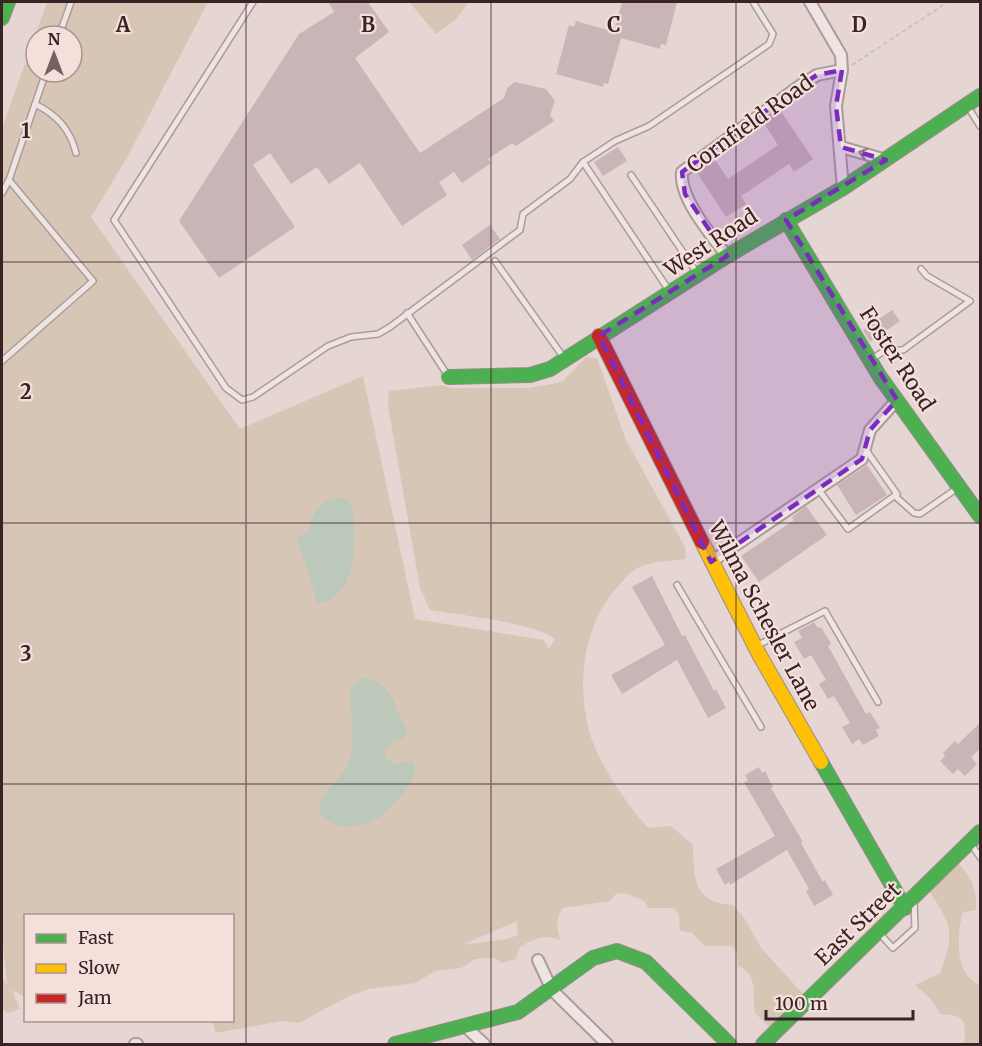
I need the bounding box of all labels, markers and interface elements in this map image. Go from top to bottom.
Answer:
text: A [115,12,131,37]
text: B [361,12,375,37]
text: C [607,12,621,37]
text: D [851,12,867,37]
north arrow [24,24,84,84]
text: N [48,29,61,49]
street label: Cornfield Road [681,68,819,179]
text: 1 [21,118,31,143]
one-way arrow [858,148,869,160]
street label: West Road [658,202,763,283]
street label: Foster Road [854,302,941,416]
text: 2 [20,379,32,404]
street label: Wilma Schesler Lane [703,515,826,715]
text: 3 [20,641,32,666]
street label: East Street [809,876,906,971]
legend [24,914,234,1022]
text: Fast [78,926,114,949]
text: Slow [78,956,121,979]
scale bar [766,983,913,1021]
text: Jam [77,986,112,1009]
text: 100 m [775,992,828,1015]

